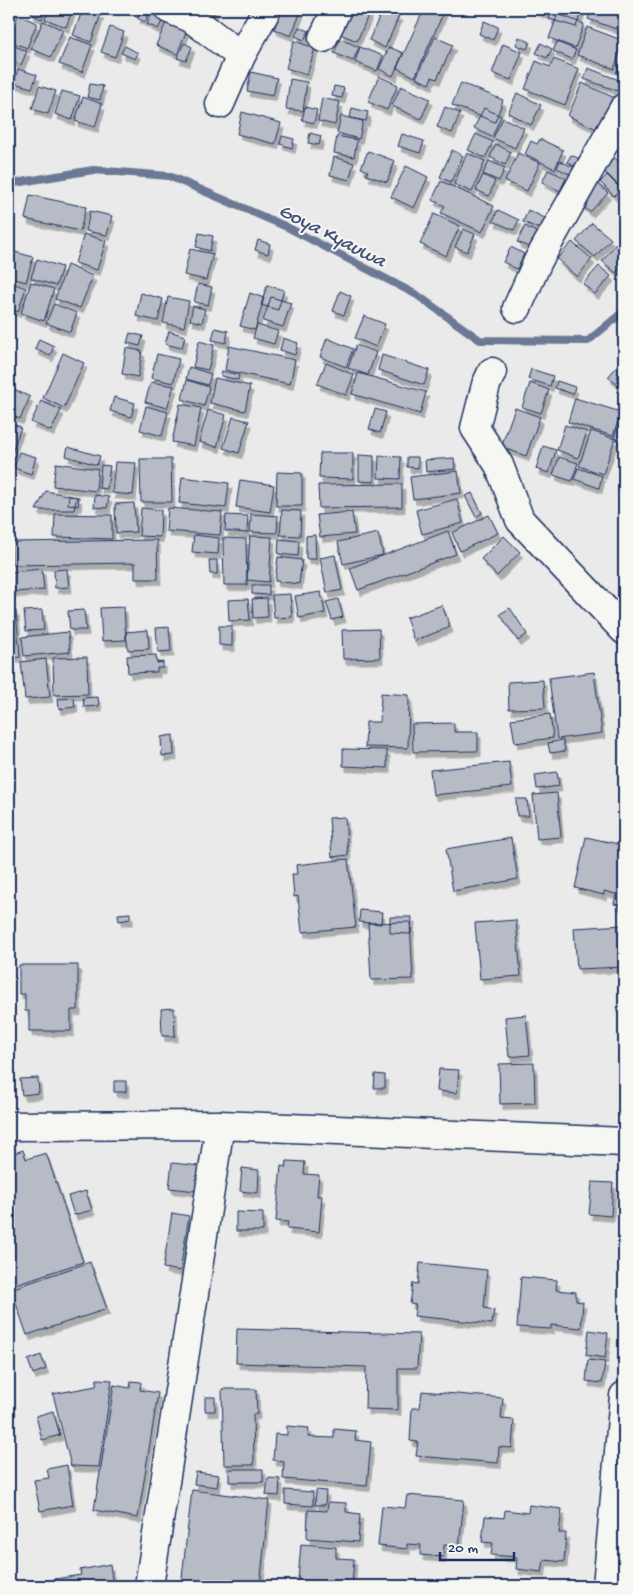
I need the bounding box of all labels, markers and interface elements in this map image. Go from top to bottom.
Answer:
water label: Goya Kyauwa [274,200,390,275]
scale bar [440,1530,514,1562]
text: 20 m [448,1540,478,1558]

